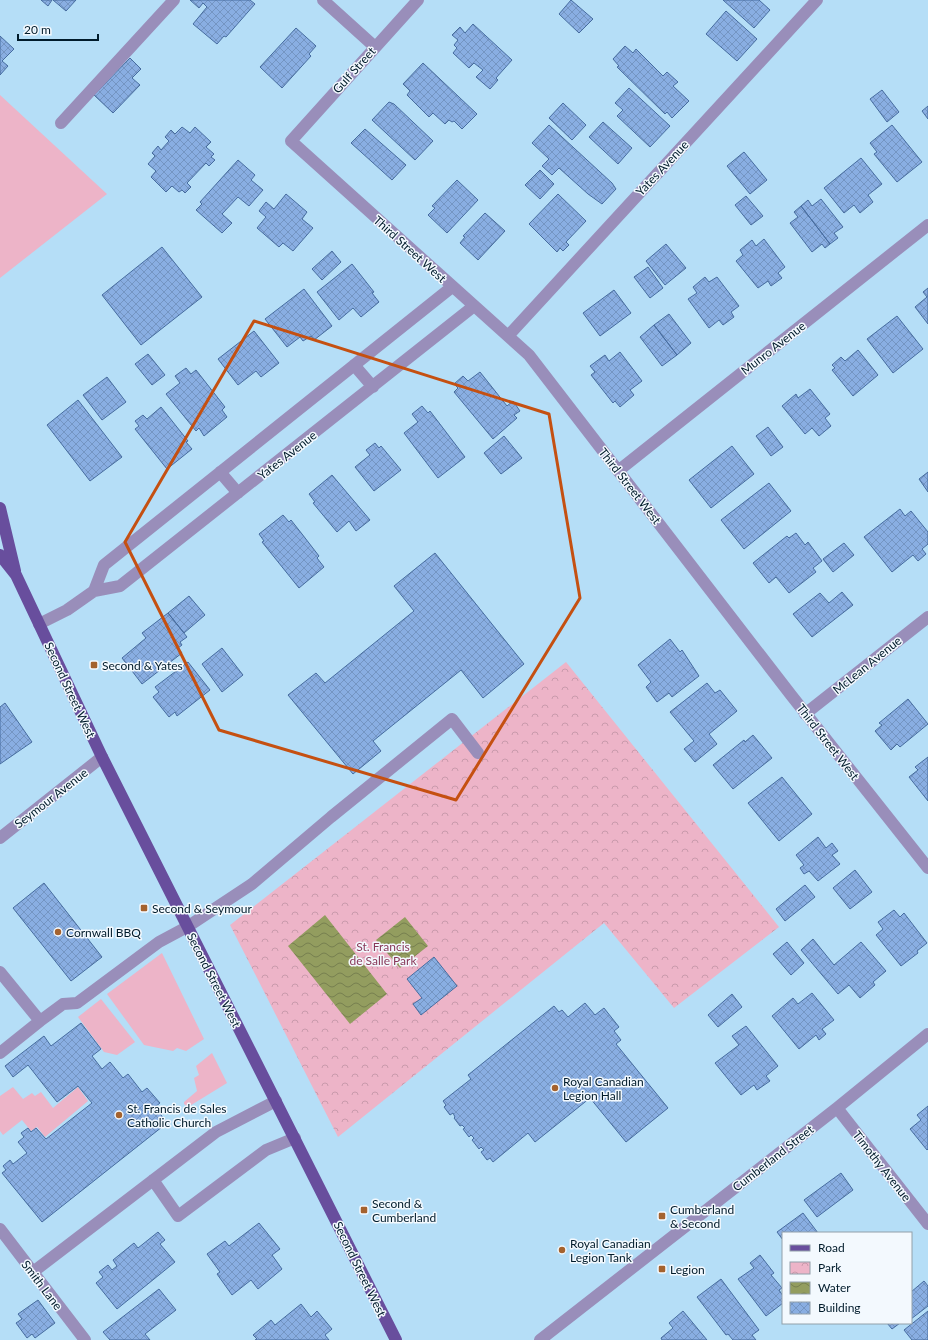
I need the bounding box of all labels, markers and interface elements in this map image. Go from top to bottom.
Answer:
scale bar [18,16,98,42]
text: 20 m [24,22,51,37]
street label: Gulf Street [329,43,379,96]
street label: Yates Avenue [633,137,691,199]
street label: Third Street West [371,212,450,286]
street label: Munro Avenue [738,318,808,378]
street label: Yates Avenue [255,427,319,483]
street label: Third Street West [596,445,665,528]
street label: McLean Avenue [830,633,904,697]
street label: Second Street West [41,640,99,741]
place label: Second & Yates [102,658,183,673]
marker: Second & Yates [89,660,99,670]
street label: Third Street West [794,701,863,784]
street label: Seymour Avenue [11,765,91,831]
place label: Second & Seymour [152,901,253,916]
marker: Second & Seymour [139,903,149,913]
place label: Cornwall BBQ [66,925,141,940]
marker: Cornwall BBQ [53,927,63,937]
street label: Second Street West [184,930,245,1030]
park label: St. Francis de Salle Park [349,939,417,968]
place label: Royal Canadian Legion Hall [563,1074,644,1103]
marker: Royal Canadian Legion Hall [550,1083,560,1093]
place label: St. Francis de Sales Catholic Church [127,1101,226,1130]
marker: St. Francis de Sales Catholic Church [114,1110,124,1120]
street label: Cumberland Street [729,1121,817,1194]
street label: Timothy Avenue [850,1128,914,1204]
place label: Second & Cumberland [372,1196,436,1225]
place label: Cumberland & Second [670,1202,734,1231]
marker: Second & Cumberland [359,1205,369,1215]
marker: Cumberland & Second [657,1211,667,1221]
street label: Second Street West [331,1219,390,1320]
legend [782,1232,912,1324]
place label: Royal Canadian Legion Tank [570,1236,651,1265]
text: Road [818,1240,845,1255]
marker: Royal Canadian Legion Tank [557,1245,567,1255]
street label: Smith Lane [18,1257,66,1313]
text: Park [818,1260,842,1275]
place label: Legion [670,1262,705,1277]
marker: Legion [657,1264,667,1274]
text: Water [818,1280,851,1295]
text: Building [818,1300,861,1315]

